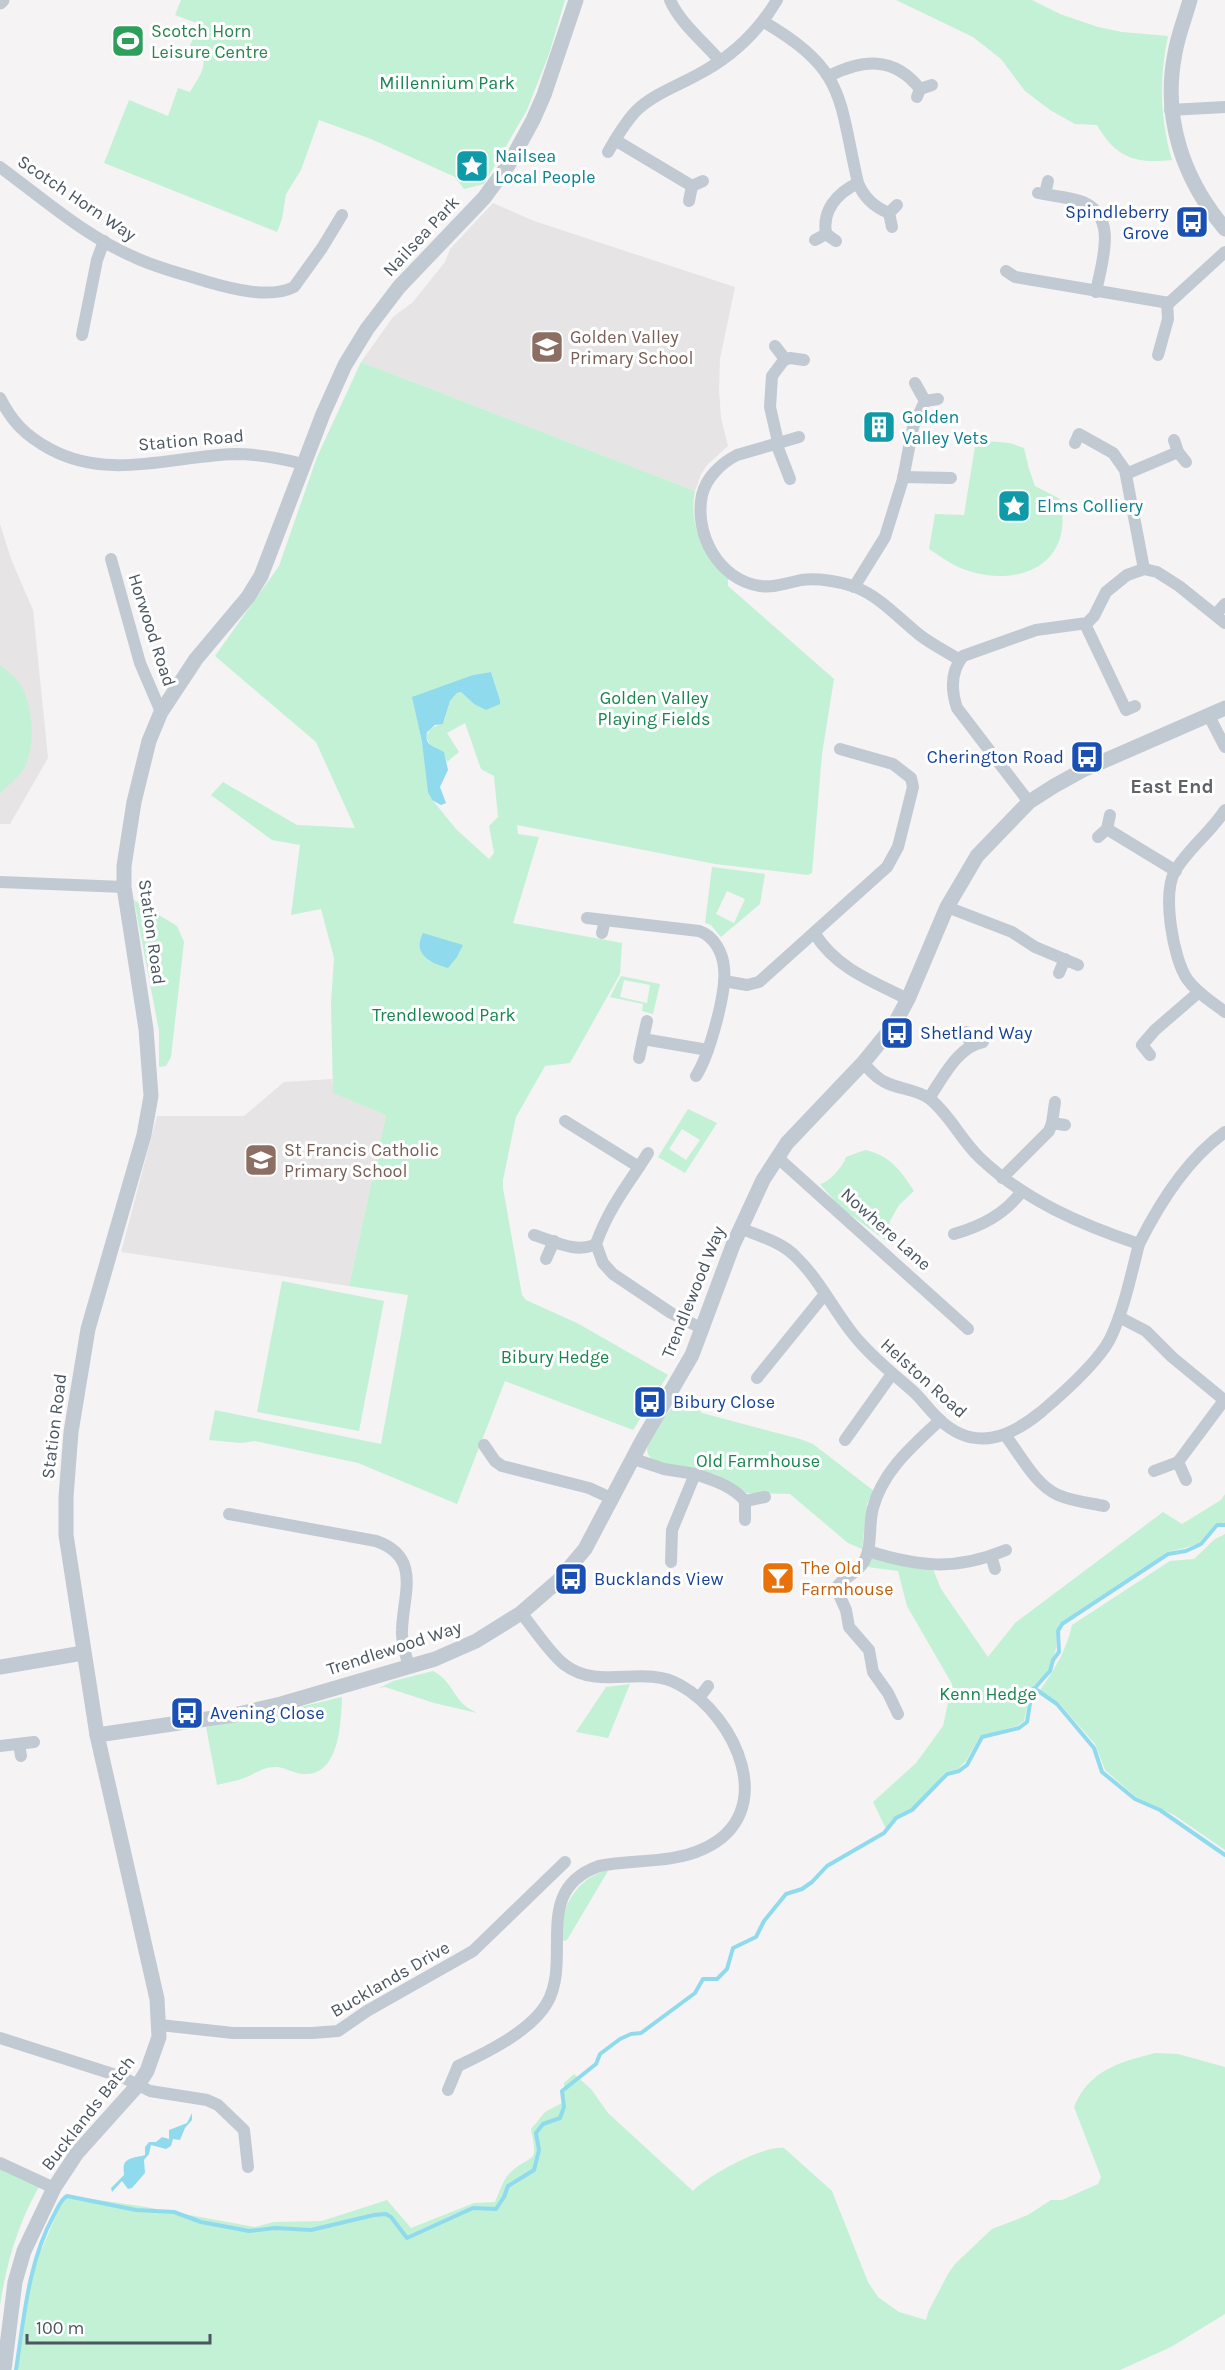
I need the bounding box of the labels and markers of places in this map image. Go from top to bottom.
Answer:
place label: Scotch Horn Leisure Centre [151,20,268,63]
sports icon: Scotch Horn Leisure Centre [110,23,146,59]
place label: Nailsea Local People [495,145,596,188]
place icon: Nailsea Local People [454,148,490,184]
place label: Spindleberry Grove [1065,201,1170,244]
bus stop icon: Spindleberry Grove [1174,204,1210,240]
place label: Golden Valley Primary School [570,326,694,369]
school or university icon: Golden Valley Primary School [529,329,565,365]
place label: Golden Valley Vets [902,406,988,449]
building icon: Golden Valley Vets [861,409,897,445]
place icon: Elms Colliery [996,488,1032,524]
place label: Elms Colliery [1037,495,1144,517]
bus stop icon: Cherington Road [1069,739,1105,775]
place label: Cherington Road [927,746,1064,768]
bus stop icon: Shetland Way [879,1015,915,1051]
place label: Shetland Way [920,1022,1033,1044]
place label: St Francis Catholic Primary School [284,1139,439,1182]
school or university icon: St Francis Catholic Primary School [243,1142,279,1178]
bus stop icon: Bibury Close [632,1384,668,1420]
place label: Bibury Close [673,1391,775,1413]
place label: The Old Farmhouse [801,1557,894,1600]
bar icon: The Old Farmhouse [760,1560,796,1596]
bus stop icon: Bucklands View [553,1561,589,1597]
place label: Bucklands View [594,1568,724,1590]
bus stop icon: Avening Close [169,1695,205,1731]
place label: Avening Close [210,1702,324,1724]

